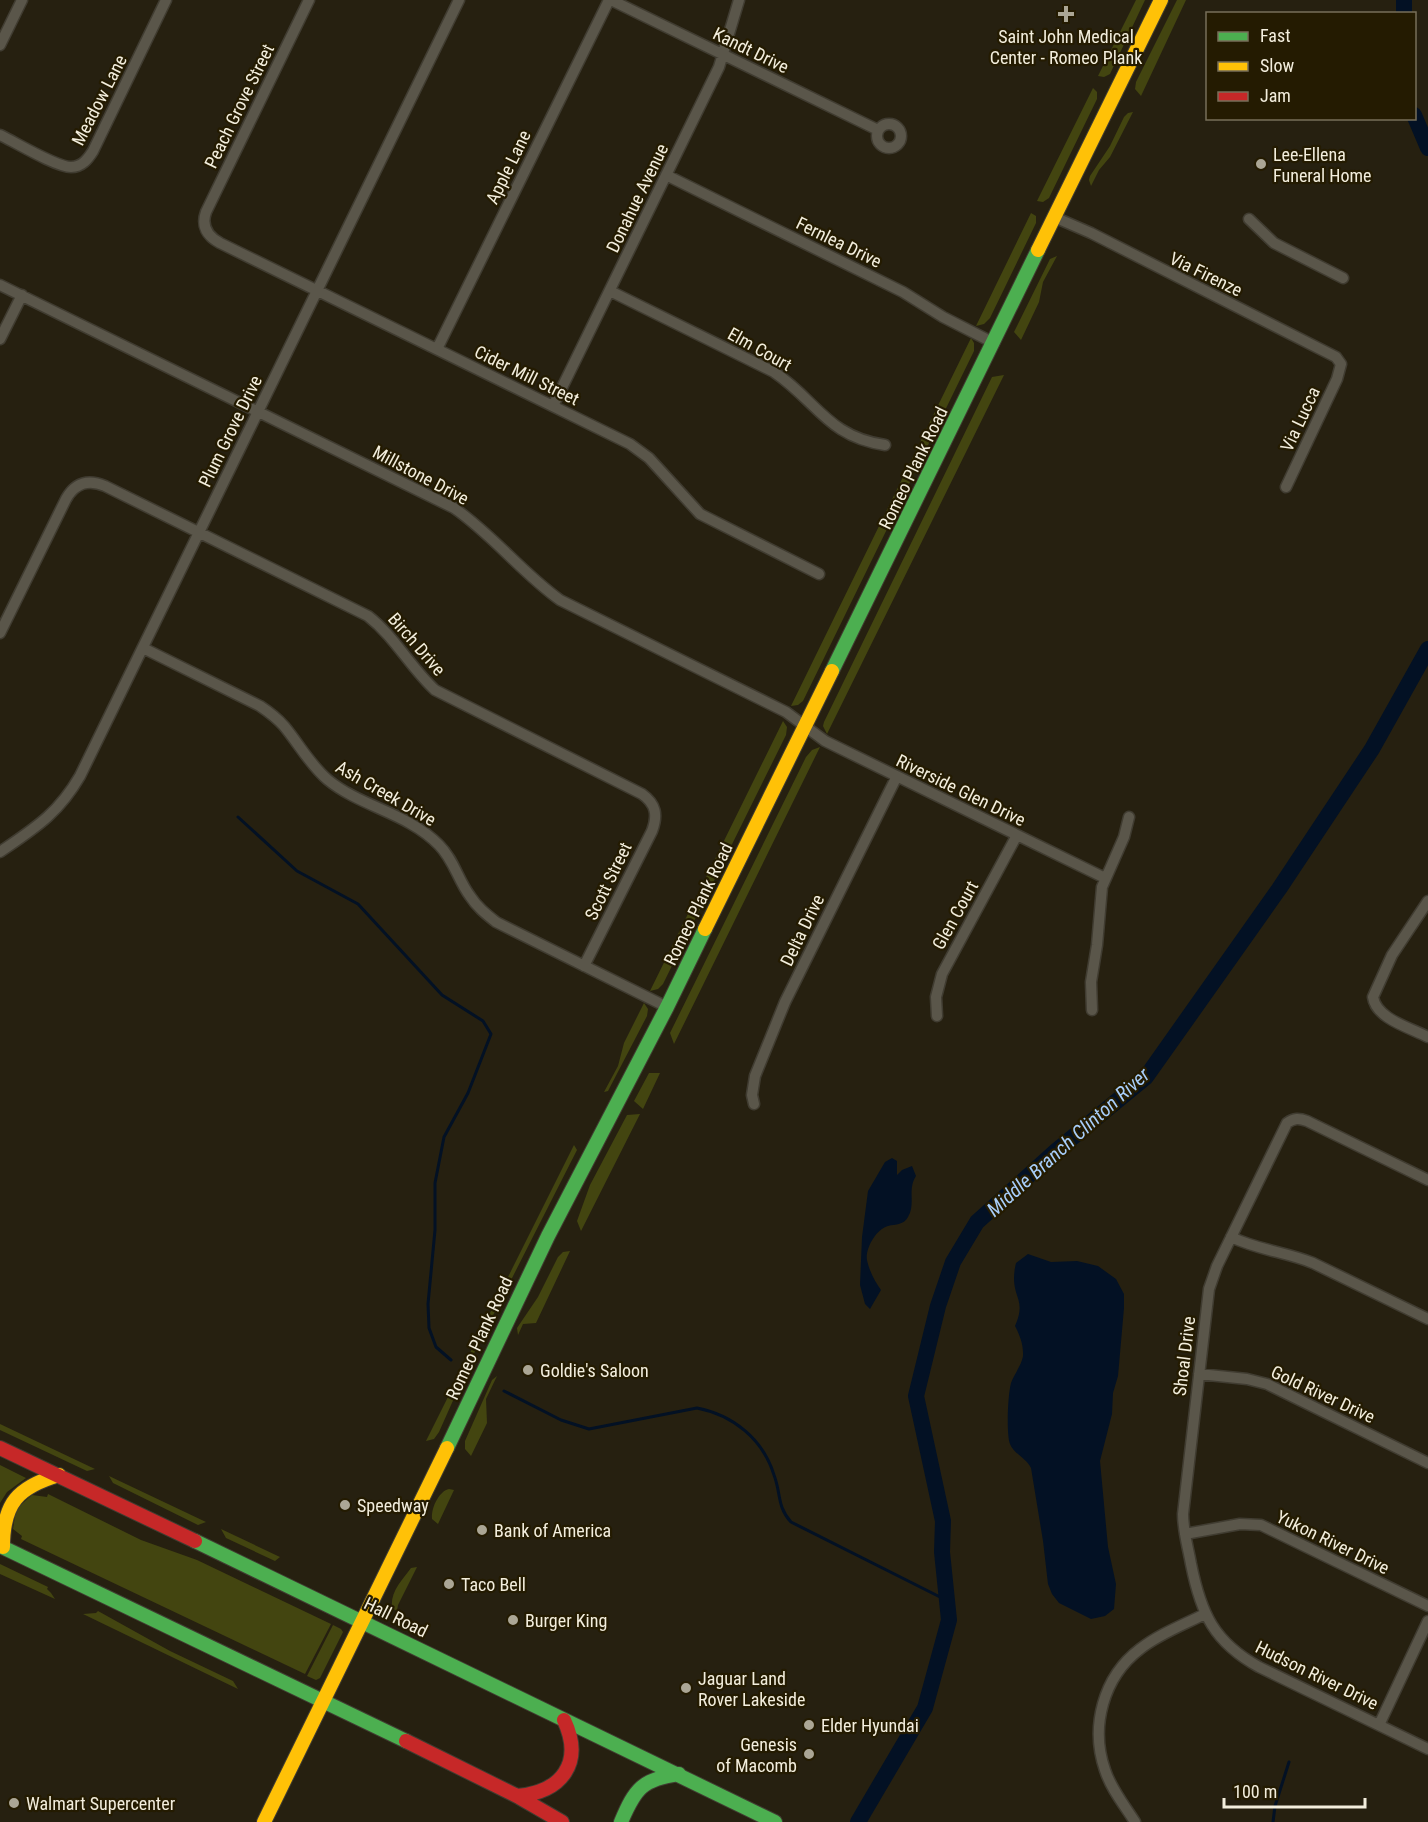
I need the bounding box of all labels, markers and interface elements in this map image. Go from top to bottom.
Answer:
marker: Saint John Medical Center - Romeo Plank [1057,5,1075,23]
legend [1206,12,1416,120]
street label: Kandt Drive [710,23,792,77]
text: Fast [1260,25,1291,46]
place label: Saint John Medical Center - Romeo Plank [990,26,1142,68]
street label: Peach Grove Street [200,41,278,171]
street label: Meadow Lane [67,51,131,149]
text: Slow [1260,55,1295,76]
text: Jam [1260,85,1291,106]
street label: Apple Lane [481,127,535,207]
street label: Donahue Avenue [602,140,672,256]
place label: Lee-Ellena Funeral Home [1273,144,1372,186]
marker: Lee-Ellena Funeral Home [1254,157,1268,171]
street label: Fernlea Drive [793,212,885,272]
street label: Via Firenze [1166,247,1246,301]
street label: Elm Court [724,323,796,375]
street label: Cider Mill Street [471,341,583,409]
street label: Plum Grove Drive [194,372,266,490]
street label: Via Lucca [1276,383,1324,455]
street label: Romeo Plank Road [874,403,952,533]
street label: Millstone Drive [369,441,473,509]
street label: Birch Drive [384,608,450,680]
street label: Riverside Glen Drive [893,750,1029,830]
street label: Ash Creek Drive [332,756,440,830]
street label: Scott Street [580,839,636,923]
street label: Romeo Plank Road [659,839,737,969]
street label: Glen Court [928,877,982,953]
street label: Delta Drive [776,891,828,969]
water label: Middle Branch Clinton River [982,1062,1155,1221]
street label: Romeo Plank Road [441,1273,517,1403]
street label: Shoal Drive [1169,1315,1199,1397]
place label: Goldie's Saloon [540,1360,649,1381]
street label: Gold River Drive [1268,1361,1378,1427]
marker: Goldie's Saloon [521,1363,535,1377]
place label: Speedway [357,1495,429,1516]
marker: Speedway [338,1498,352,1512]
street label: Yukon River Drive [1273,1506,1393,1578]
place label: Bank of America [494,1520,611,1541]
marker: Bank of America [475,1523,489,1537]
place label: Taco Bell [461,1574,526,1595]
marker: Taco Bell [442,1577,456,1591]
street label: Hall Road [361,1593,431,1641]
place label: Burger King [525,1610,607,1631]
marker: Burger King [506,1613,520,1627]
street label: Hudson River Drive [1252,1636,1382,1714]
place label: Jaguar Land Rover Lakeside [698,1668,805,1710]
marker: Jaguar Land Rover Lakeside [679,1681,693,1695]
place label: Elder Hyundai [821,1715,919,1736]
marker: Elder Hyundai [802,1718,816,1732]
place label: Genesis of Macomb [716,1734,797,1776]
marker: Genesis of Macomb [802,1747,816,1761]
scale bar [1224,1771,1365,1809]
text: 100 m [1233,1781,1277,1802]
place label: Walmart Supercenter [26,1793,176,1814]
marker: Walmart Supercenter [7,1796,21,1810]

